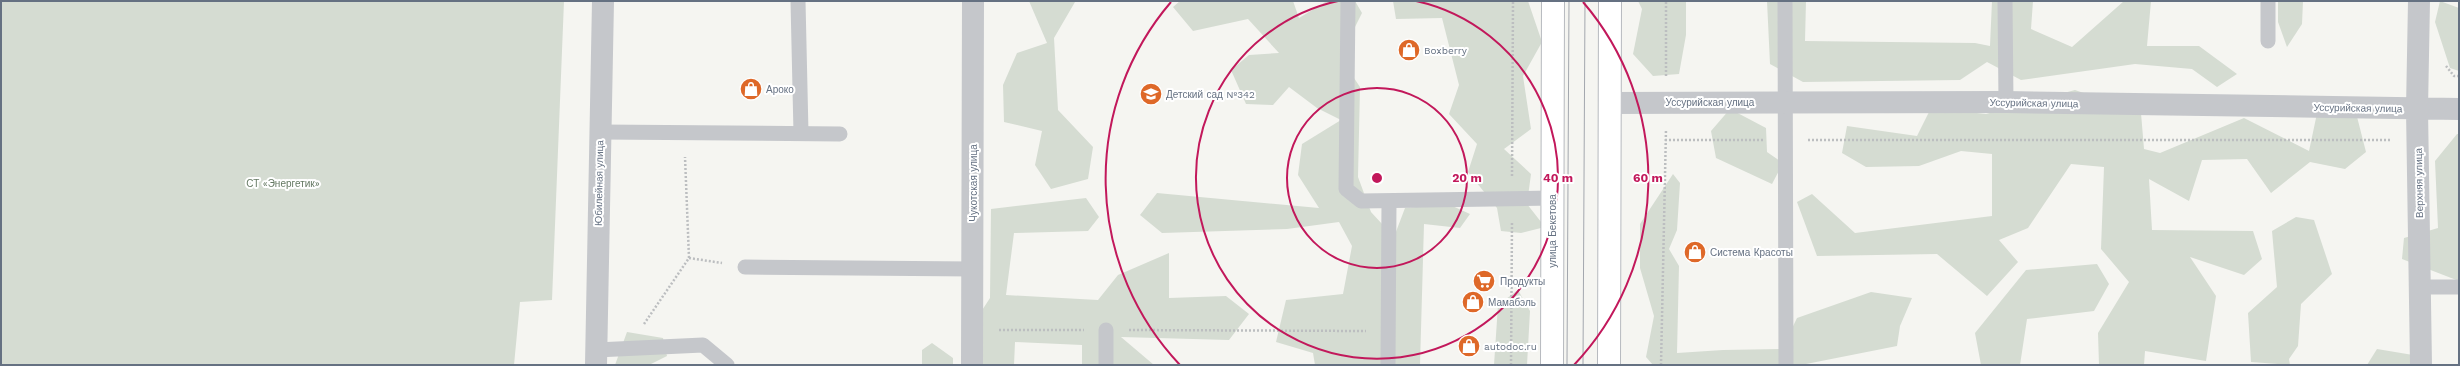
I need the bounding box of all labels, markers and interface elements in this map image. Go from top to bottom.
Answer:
shop icon: Boxberry [1396,37,1422,63]
place label: Boxberry [1424,45,1468,56]
shop icon: Ароко [738,76,764,102]
school or university icon: Детский сад №342 [1138,81,1164,107]
place label: Ароко [766,84,794,95]
place label: Детский сад №342 [1166,89,1255,100]
street label: Уссурийская улица [1666,97,1755,108]
street label: Уссурийская улица [1990,97,2079,109]
street label: Уссурийская улица [2314,102,2403,114]
street label: Юбилейная улица [593,140,605,226]
street label: Чукотская улица [968,144,979,222]
street label: Верхняя улица [2413,148,2425,218]
centre of rings [1370,171,1384,185]
text: 20 m [1452,171,1482,185]
text: 40 m [1543,171,1573,185]
text: 60 m [1633,171,1663,185]
park label: СТ «Энергетик» [246,178,320,189]
street label: улица Бекетова [1547,194,1558,268]
shop icon: Система Красоты [1682,239,1708,265]
place label: Система Красоты [1710,247,1793,258]
supermarket icon: Продукты [1471,268,1497,294]
place label: Продукты [1500,276,1545,287]
shop icon: Мамабэль [1460,289,1486,315]
place label: Мамабэль [1488,297,1536,308]
shop icon: autodoc.ru [1456,333,1482,359]
place label: autodoc.ru [1484,341,1537,352]

